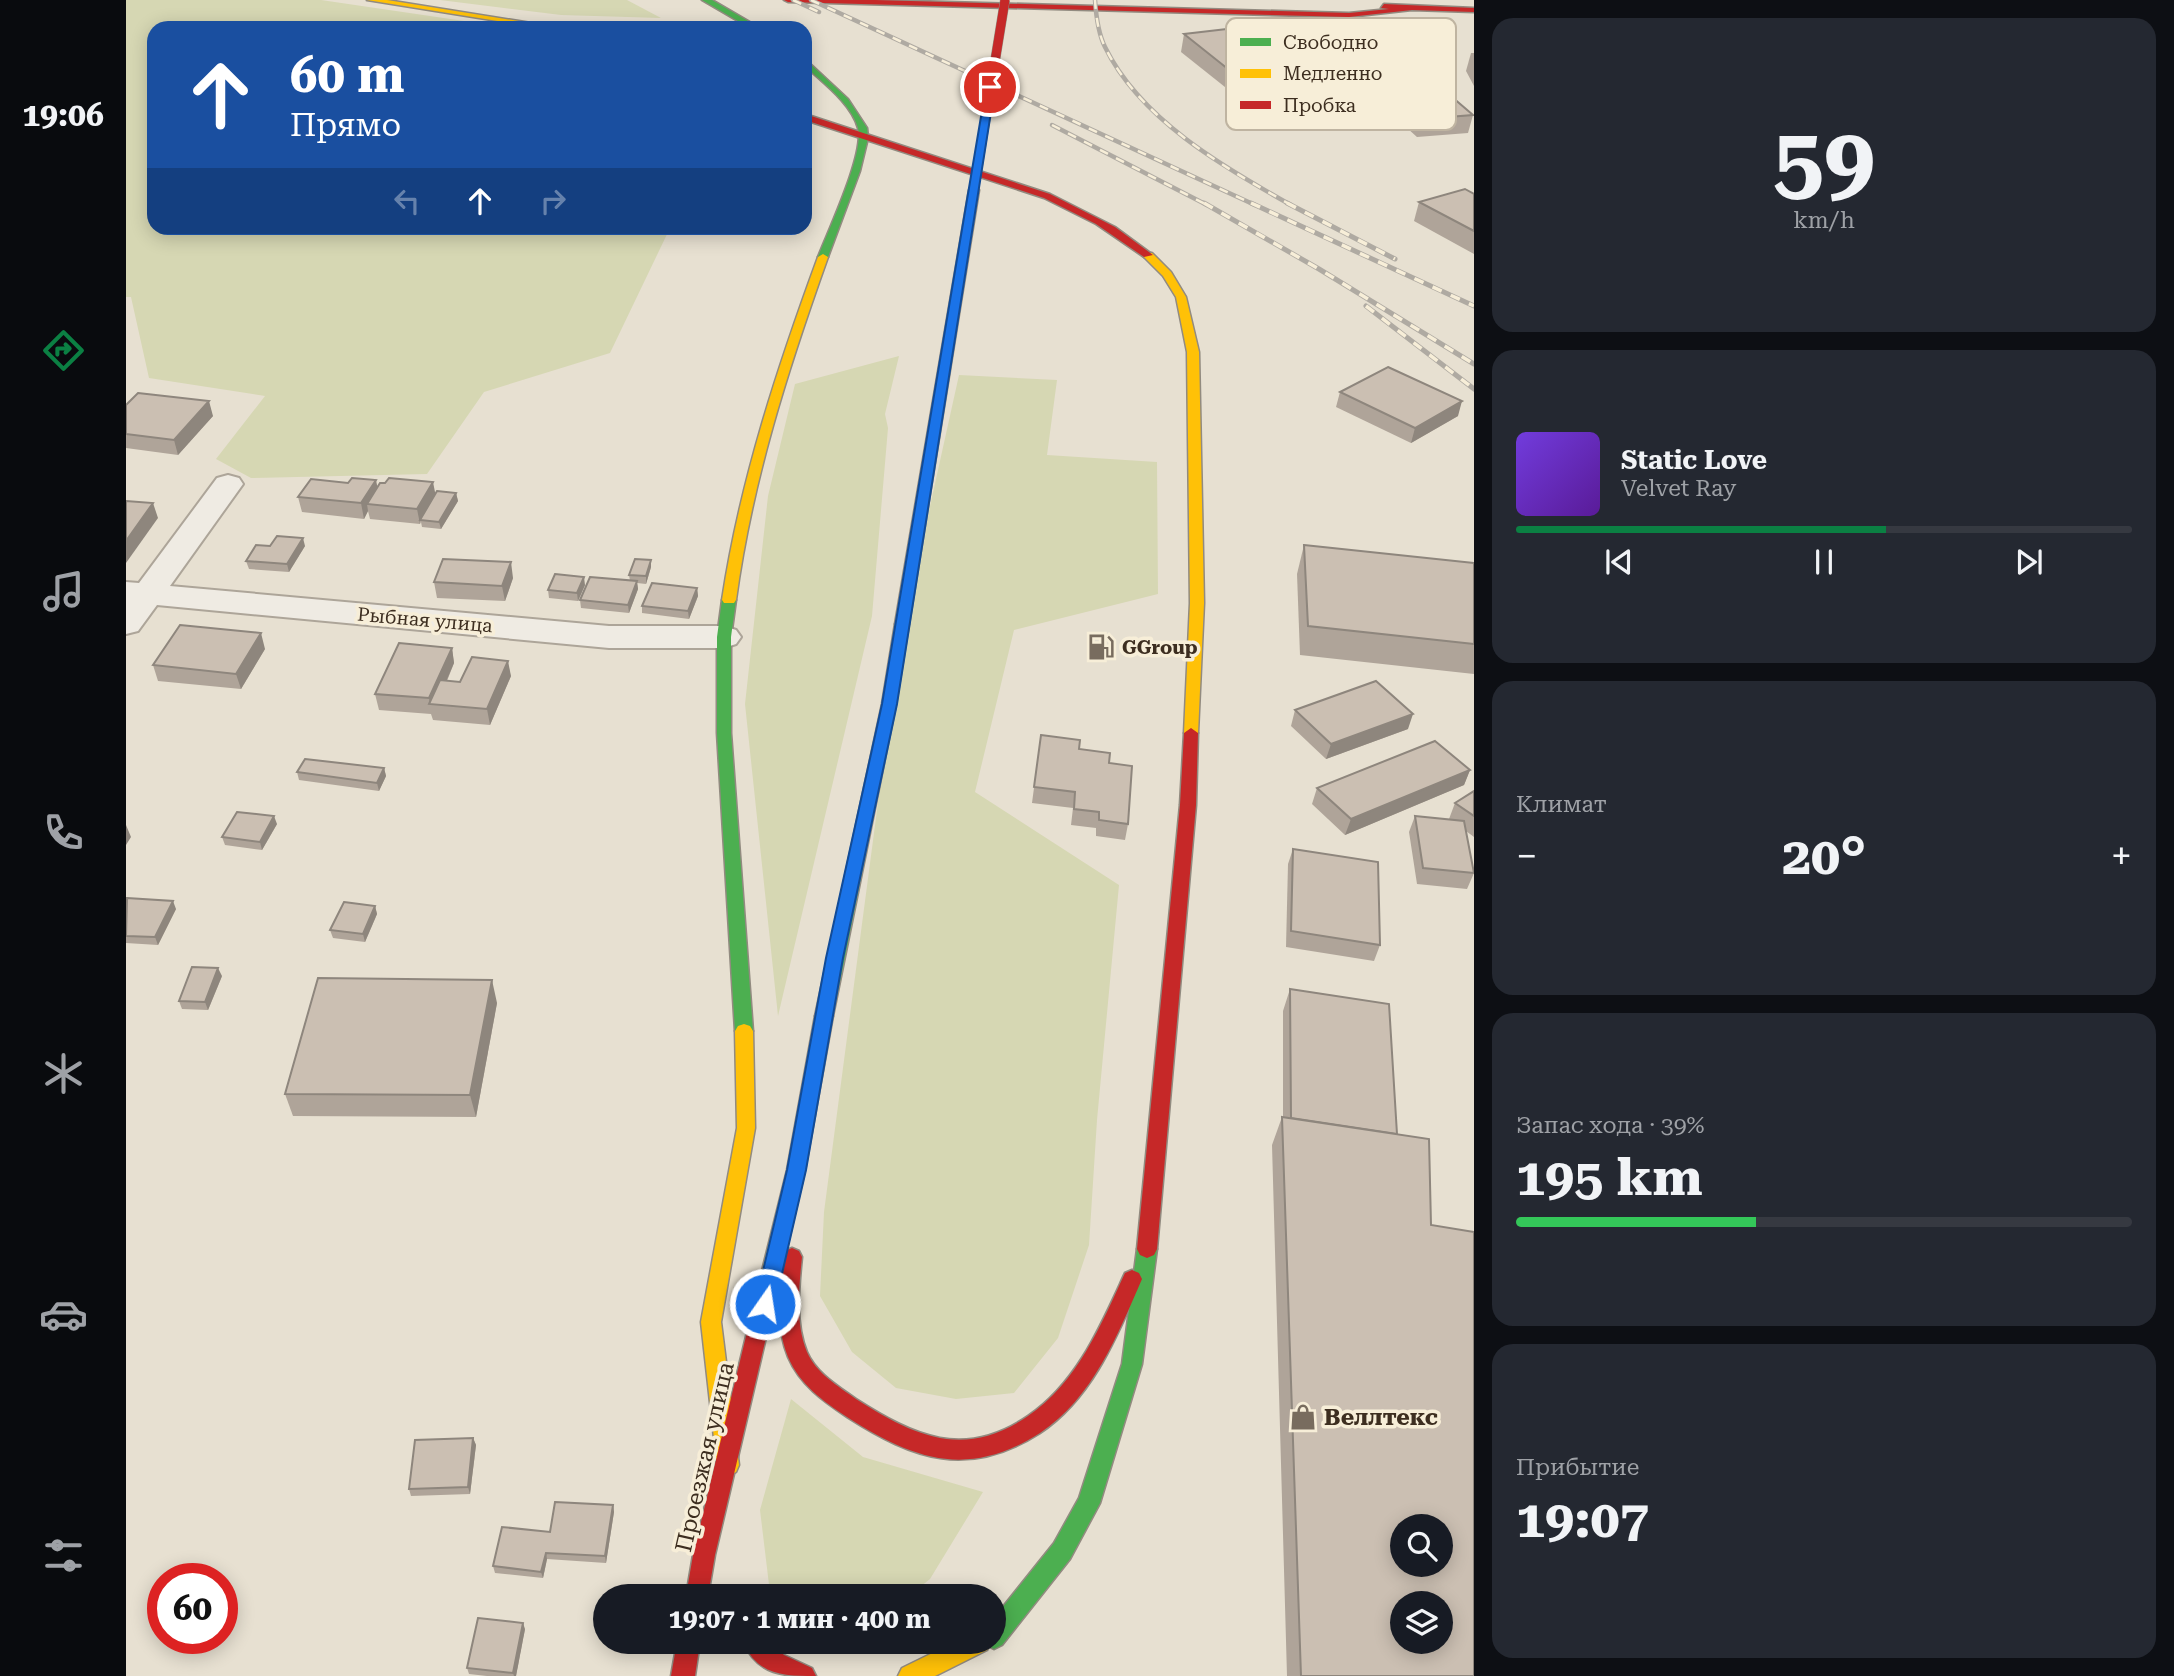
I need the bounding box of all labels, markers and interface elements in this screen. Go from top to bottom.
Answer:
legend [1226,18,1456,130]
text: Свободно [1283,31,1378,54]
text: 60 m [290,47,405,104]
icon: ahead [175,49,266,140]
pin [960,57,1020,117]
text: Медленно [1283,62,1382,85]
icon: arrive [971,68,1009,106]
text: Пробка [1283,94,1357,117]
text: 19:06 [22,96,104,134]
text: Прямо [290,106,401,144]
text: 59 [1773,108,1875,214]
icon: left [388,182,426,220]
icon: ahead [461,182,499,220]
icon: right [534,182,572,220]
text: km/h [1793,207,1855,234]
icon: directions [39,326,88,375]
text: Static Love [1621,445,1767,475]
text: Velvet Ray [1621,475,1736,502]
icon: previous [1600,543,1638,581]
icon: pause [1805,543,1843,581]
icon: next [2010,543,2048,581]
icon: music [39,567,88,616]
street label: Рыбная улица [356,603,494,637]
fuel station icon: GGroup [1086,632,1116,662]
place label: GGroup [1122,636,1198,659]
text: Климат [1516,791,1607,818]
icon: phone [39,808,88,857]
text: 20° [1782,826,1866,887]
text: − [1516,834,1537,878]
text: + [2111,834,2132,878]
icon: climate [39,1049,88,1098]
text: Запас хода · 39% [1516,1112,1705,1139]
text: 195 km [1516,1147,1703,1208]
position arrow [728,1267,802,1341]
icon: car [39,1290,88,1339]
street label: Проезжая улица [670,1359,740,1555]
shop icon: Веллтекс [1288,1402,1318,1432]
place label: Веллтекс [1324,1404,1438,1431]
text: Прибытие [1516,1454,1639,1481]
text: 19:07 [1516,1489,1649,1550]
map controls [1390,1514,1453,1654]
button: search [1390,1514,1453,1577]
icon: filters [39,1531,88,1580]
speed limit sign: 60 [147,1563,238,1654]
button: layers [1390,1591,1453,1654]
text: 19:07 · 1 мин · 400 m [669,1604,930,1634]

